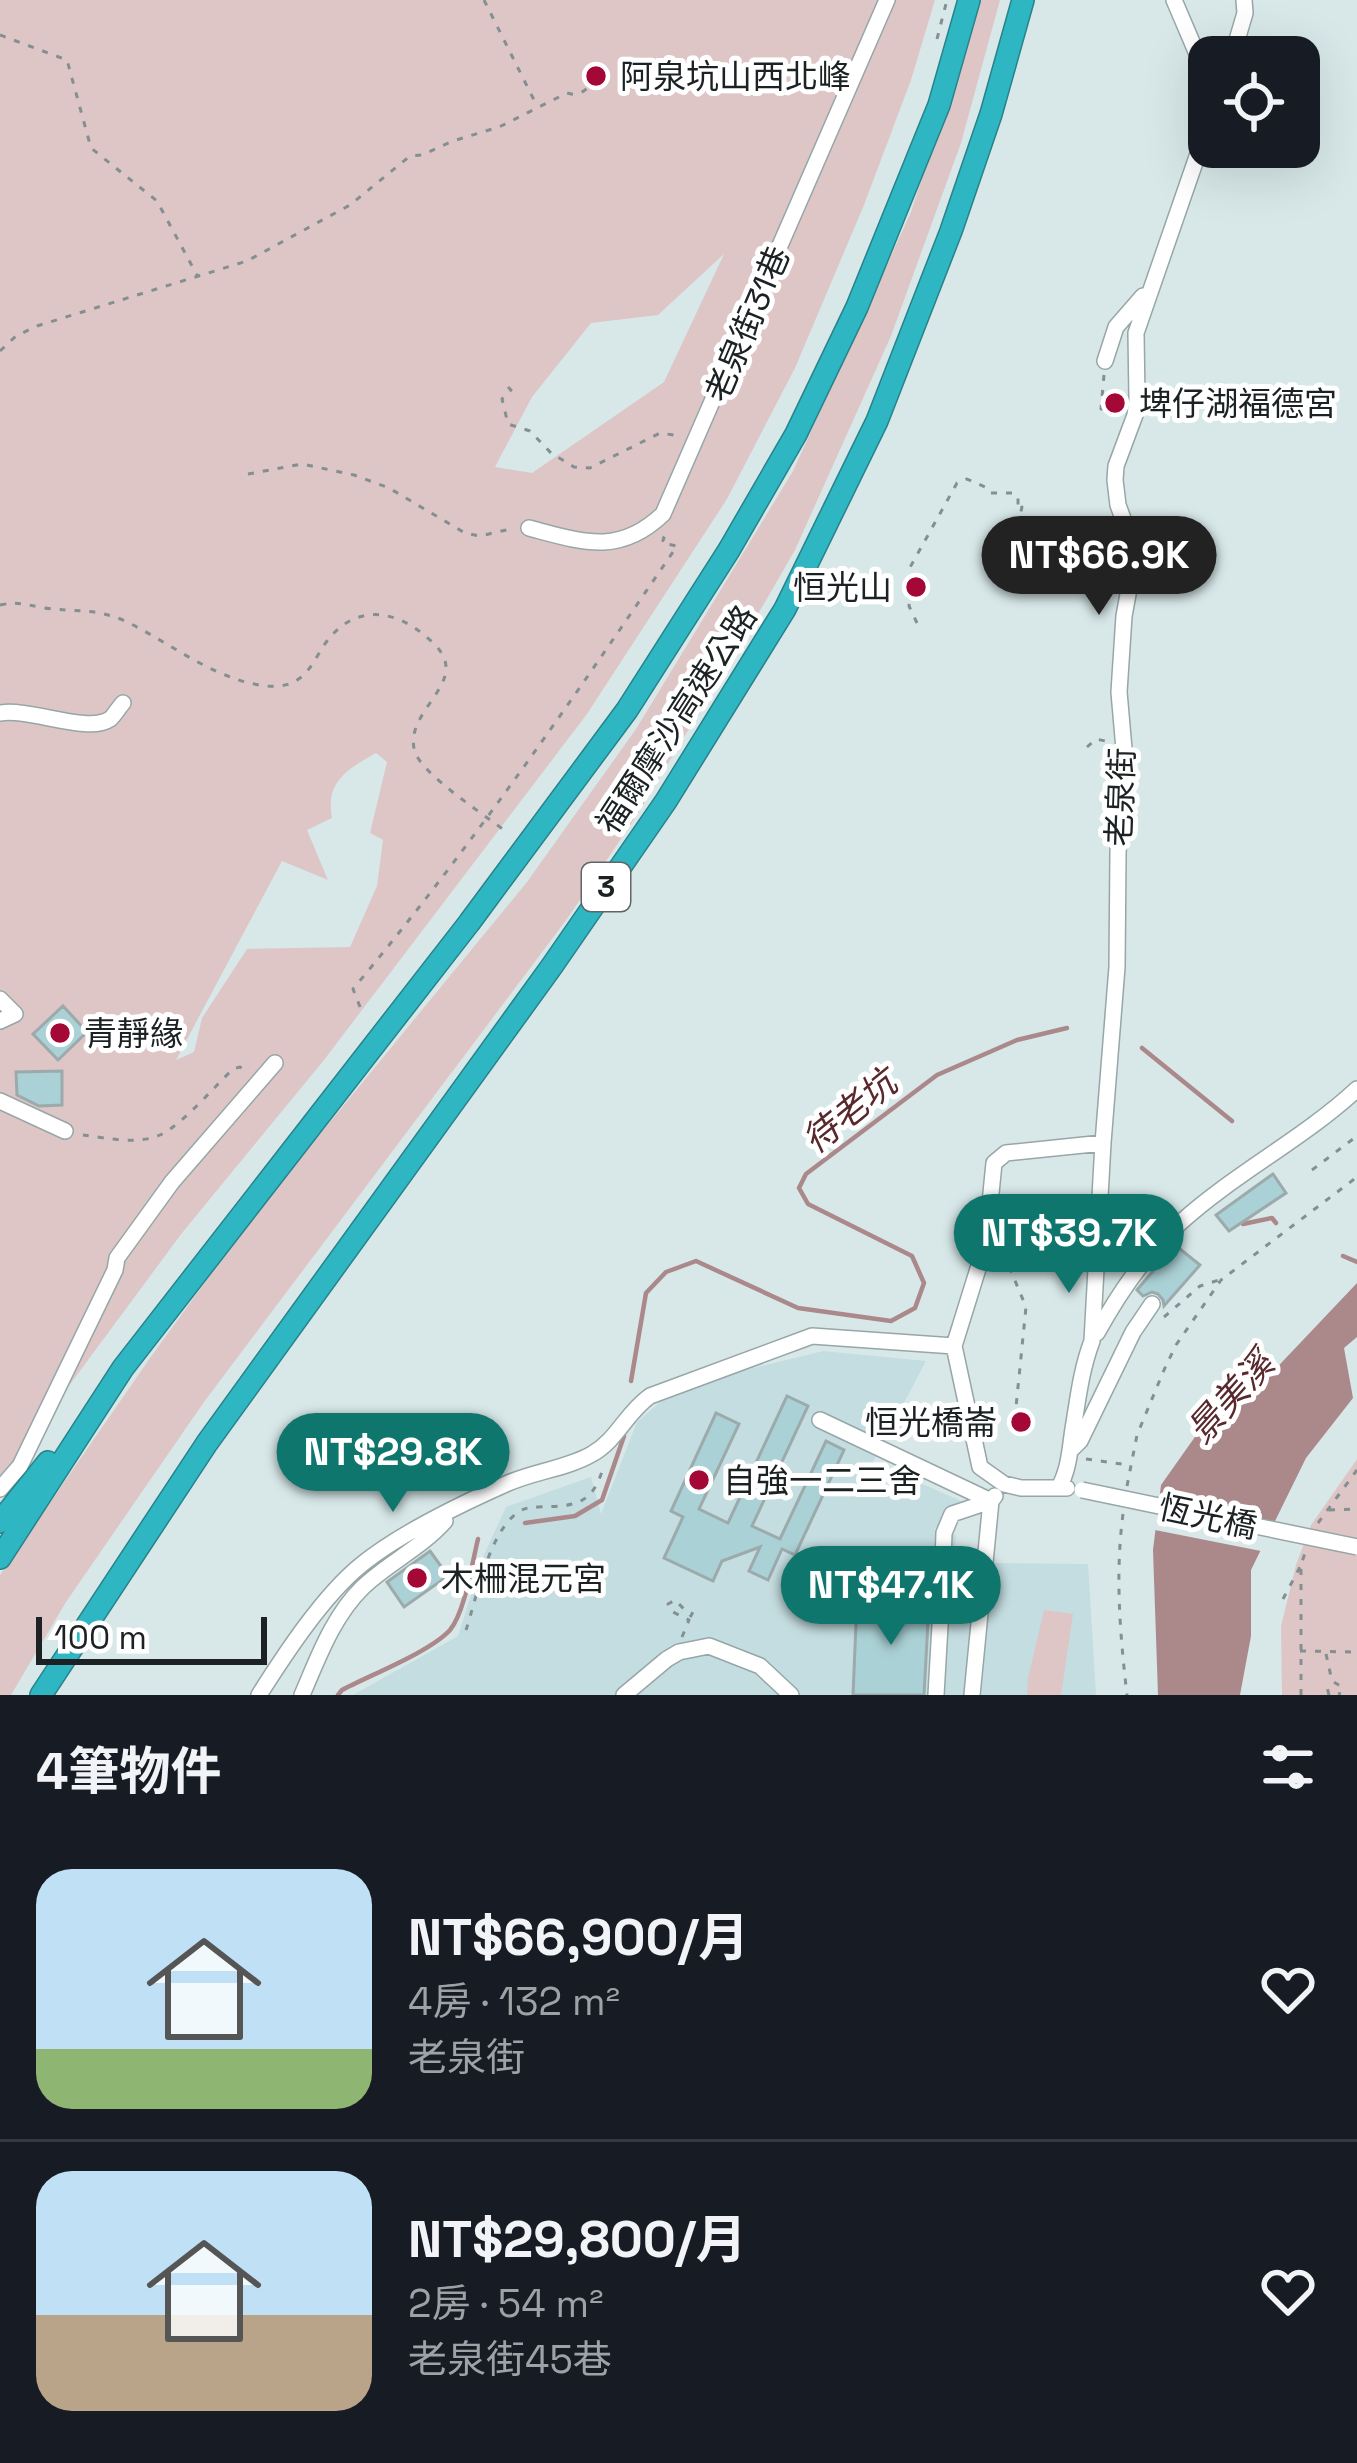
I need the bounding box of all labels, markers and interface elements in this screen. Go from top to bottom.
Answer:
map controls [1188,36,1320,168]
button: locate [1188,36,1320,168]
place label: 阿泉坑山西北峰 [620,56,851,98]
marker: 阿泉坑山西北峰 [583,63,609,89]
street label: 老泉街31巷 [696,240,800,409]
place label: 埤仔湖福德宮 [1139,383,1337,425]
marker: 埤仔湖福德宮 [1102,390,1128,416]
pin: NT$66.9K [975,516,1223,618]
text: NT$66.9K [1009,530,1189,579]
place label: 恒光山 [793,567,892,609]
marker: 恒光山 [903,574,929,600]
street label: 福爾摩沙高速公路 [587,597,766,842]
street label: 老泉街 [1098,747,1144,847]
road number: 3 [582,863,630,911]
place label: 青靜緣 [84,1013,183,1055]
marker: 青靜緣 [47,1020,73,1046]
water label: 待老坑 [793,1057,910,1164]
pin: NT$39.7K [945,1194,1193,1296]
text: NT$39.7K [981,1208,1157,1257]
water label: 景美溪 [1178,1338,1287,1453]
place label: 恒光橋崙 [865,1402,997,1444]
marker: 恒光橋崙 [1008,1409,1034,1435]
pin: NT$29.8K [269,1413,517,1515]
text: NT$29.8K [304,1427,482,1476]
place label: 自強一二三舍 [723,1460,921,1502]
marker: 自強一二三舍 [686,1467,712,1493]
street label: 恆光橋 [1155,1486,1261,1548]
pin: NT$47.1K [767,1546,1015,1648]
place label: 木柵混元宮 [441,1558,606,1600]
text: NT$47.1K [808,1560,974,1609]
marker: 木柵混元宮 [404,1565,430,1591]
scale bar [36,1611,267,1664]
text: 100 m [54,1617,147,1659]
icon: filters [1255,1734,1321,1800]
text: 4筆物件 [36,1739,221,1804]
text: NT$66,900/月 [408,1905,749,1970]
icon: home [132,1917,276,2061]
icon: heart [1255,1956,1321,2022]
text: 4房 · 132 m² [408,1977,620,2026]
text: 老泉街 [408,2033,525,2082]
text: NT$29,800/月 [408,2207,747,2272]
icon: home [132,2219,276,2363]
icon: heart [1255,2258,1321,2324]
text: 2房 · 54 m² [408,2279,603,2328]
text: 老泉街45巷 [408,2335,612,2384]

